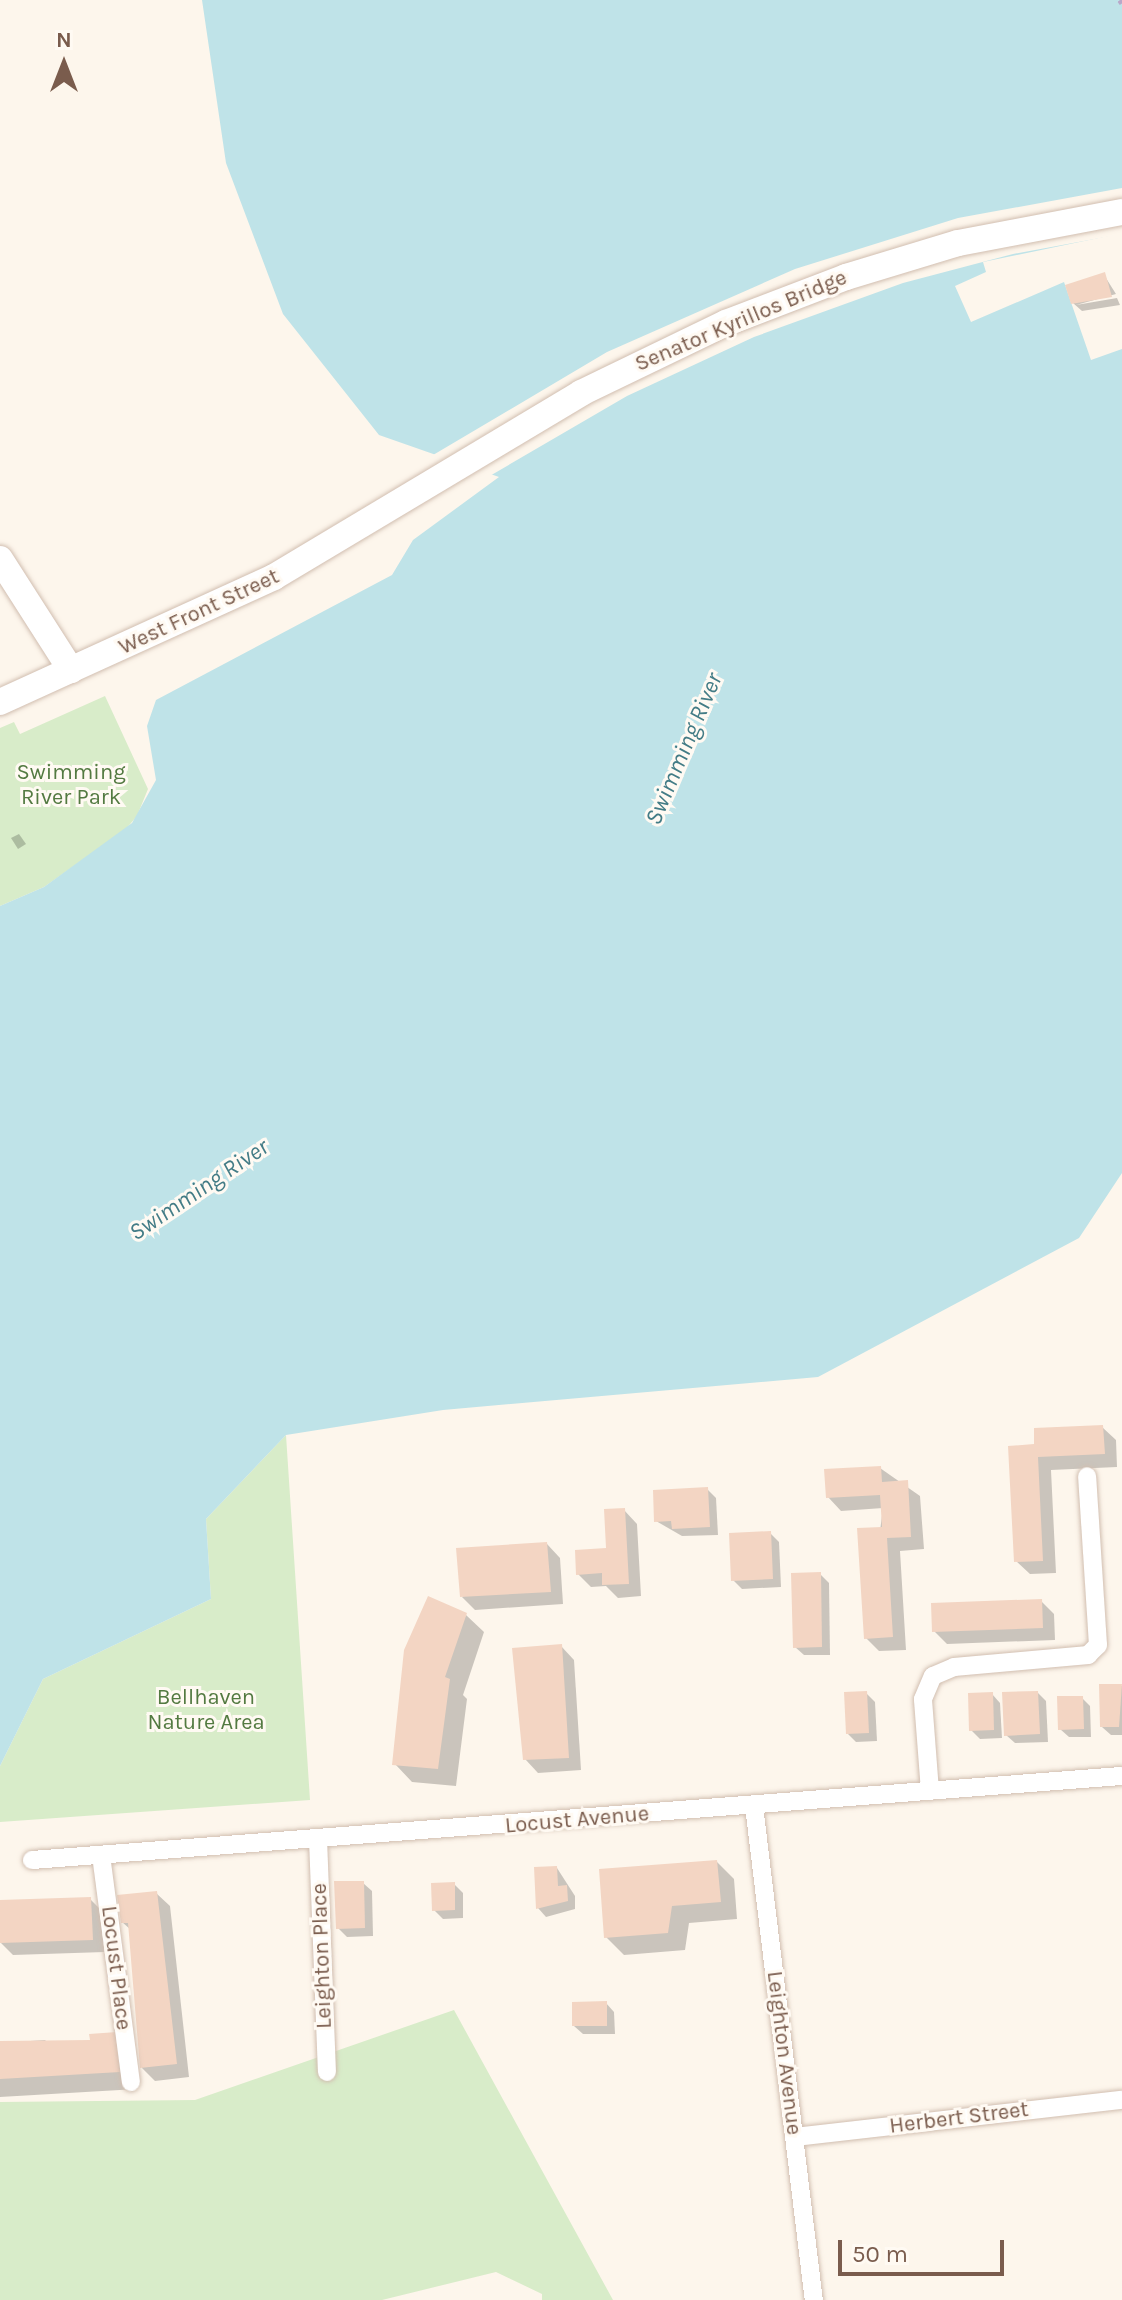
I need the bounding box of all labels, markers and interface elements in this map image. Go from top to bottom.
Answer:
north arrow [24,24,104,104]
text: N [56,27,72,53]
street label: Senator Kyrillos Bridge [631,264,851,378]
street label: West Front Street [115,563,283,661]
water label: Swimming River [639,669,729,829]
park label: Swimming River Park [16,759,126,810]
water label: Swimming River [124,1133,274,1247]
park label: Bellhaven Nature Area [147,1684,265,1736]
street label: Locust Avenue [504,1801,650,1839]
street label: Leighton Place [306,1883,338,2029]
street label: Locust Place [95,1904,137,2032]
street label: Leighton Avenue [761,1969,807,2137]
street label: Herbert Street [888,2096,1030,2140]
scale bar [842,2224,1008,2274]
text: 50 m [852,2240,908,2268]

